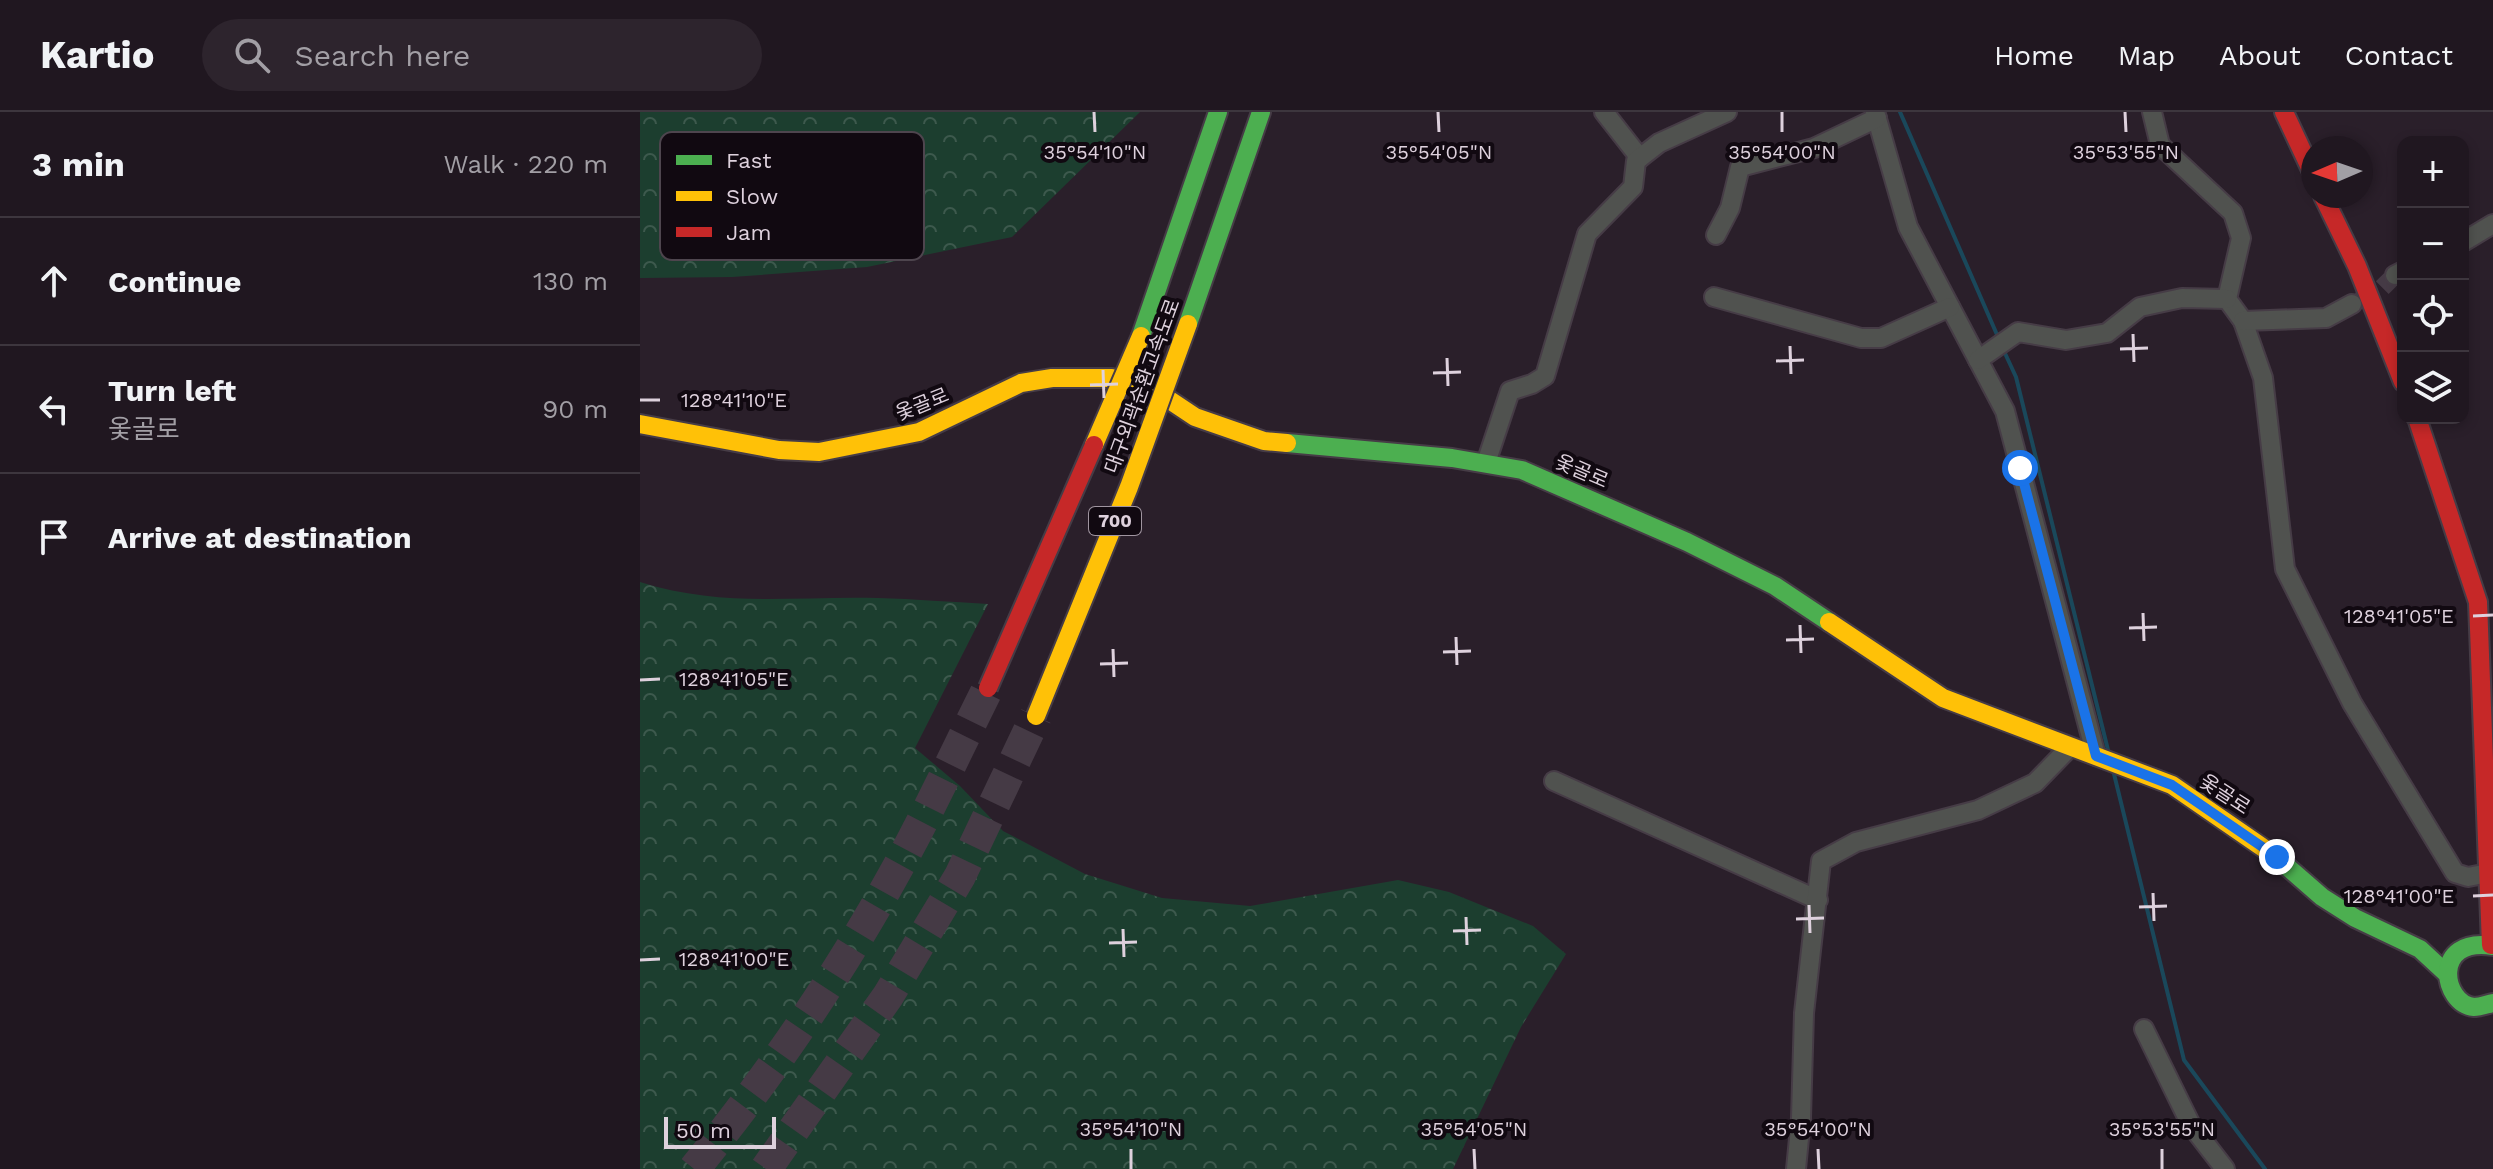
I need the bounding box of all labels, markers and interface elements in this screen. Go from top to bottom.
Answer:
search box [202,19,762,91]
text: Kartio [40,33,154,77]
icon: search [230,33,274,77]
text: Search here [294,38,470,73]
text: Home [1994,39,2074,72]
text: Map [2118,39,2175,72]
text: About [2219,39,2301,72]
text: Contact [2345,39,2453,72]
legend [660,132,924,260]
north arrow [2301,136,2373,208]
map controls [2397,136,2469,424]
button: + [2397,136,2469,208]
text: 35°54'10"N [1043,140,1147,164]
text: 35°54'05"N [1386,140,1492,164]
text: 35°54'00"N [1728,140,1836,164]
text: 35°53'55"N [2073,140,2179,164]
text: 3 min [32,144,125,184]
text: Fast [726,148,772,173]
text: Walk · 220 m [443,149,608,179]
text: Slow [726,184,778,209]
button: − [2397,208,2469,280]
text: Jam [726,220,771,245]
icon: ahead [32,259,76,303]
text: Continue [108,264,241,299]
text: 130 m [533,266,608,296]
button: locate [2397,280,2469,352]
street label: 대구외곽순환고속도로 [1099,295,1185,477]
button: layers [2397,352,2469,424]
text: Turn left [108,373,236,408]
street label: 옻골로 [892,383,952,425]
icon: left [32,387,76,431]
text: 128°41'10"E [681,388,787,412]
text: 90 m [542,394,608,424]
text: 옻골로 [108,414,180,444]
street label: 옻골로 [1552,449,1612,493]
route start [2002,450,2038,486]
road number: 700 [1089,507,1141,535]
icon: arrive [32,515,76,559]
text: Arrive at destination [108,520,412,555]
text: 128°41'05"E [2344,604,2454,628]
text: 128°41'05"E [679,667,789,691]
street label: 옻골로 [2195,769,2255,819]
route end [2259,839,2295,875]
text: 128°41'00"E [2344,884,2454,908]
text: 128°41'00"E [679,947,789,971]
scale bar [664,1113,776,1149]
text: 35°54'10"N [1079,1117,1183,1141]
text: 35°54'05"N [1421,1117,1527,1141]
text: 35°54'00"N [1764,1117,1872,1141]
text: 35°53'55"N [2109,1117,2215,1141]
text: 50 m [676,1118,731,1143]

